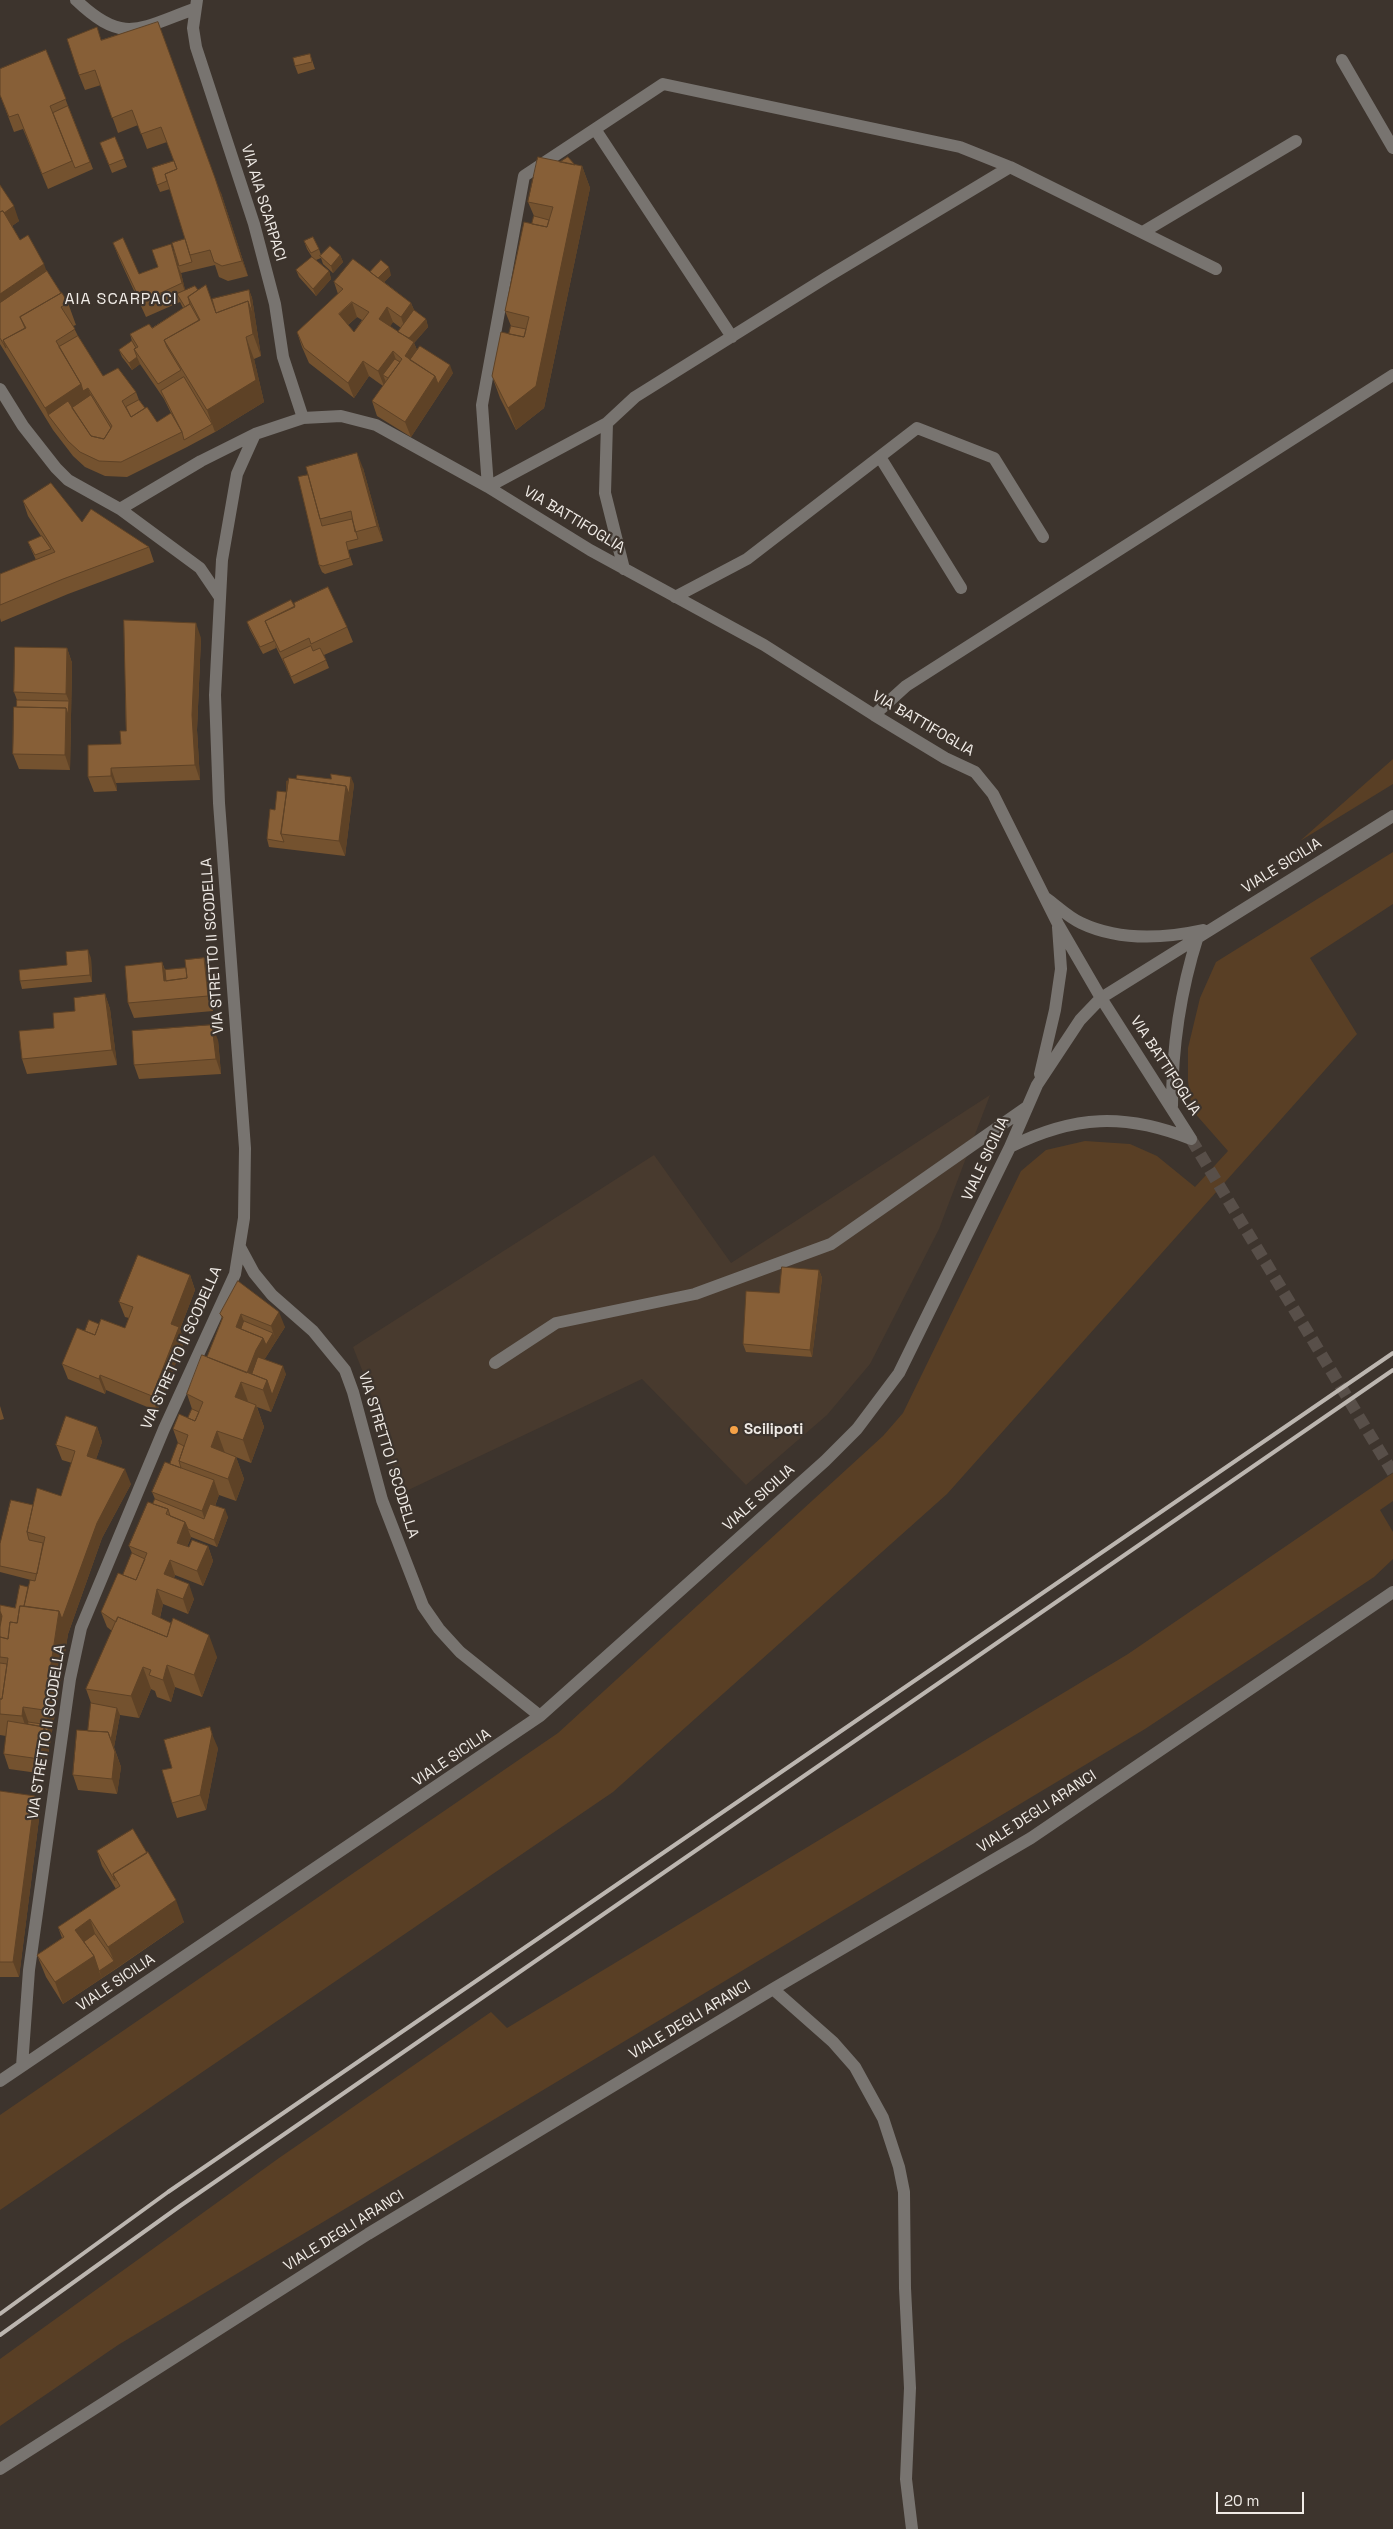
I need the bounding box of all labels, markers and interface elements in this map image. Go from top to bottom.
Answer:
street label: VIA AIA SCARPACI [237,142,289,264]
district label: AIA SCARPACI [63,290,179,310]
street label: VIA BATTIFOGLIA [520,483,628,557]
street label: VIA BATTIFOGLIA [869,687,977,761]
street label: VIALE SICILIA [1239,834,1325,898]
street label: VIA STRETTO II SCODELLA [198,857,228,1035]
street label: VIA BATTIFOGLIA [1126,1013,1204,1119]
street label: VIALE SICILIA [959,1114,1013,1204]
street label: VIA STRETTO II SCODELLA [138,1264,226,1432]
street label: VIA STRETTO I SCODELLA [354,1370,422,1540]
place label: Scilipoti [744,1421,803,1439]
marker: Scilipoti [728,1424,740,1436]
street label: VIALE SICILIA [719,1461,799,1535]
street label: VIA STRETTO II SCODELLA [24,1643,70,1821]
street label: VIALE SICILIA [410,1725,494,1791]
street label: VIALE DEGLI ARANCI [974,1767,1100,1857]
street label: VIALE SICILIA [74,1950,158,2016]
street label: VIALE DEGLI ARANCI [626,1977,754,2063]
street label: VIALE DEGLI ARANCI [281,2187,407,2275]
scale bar [1218,2482,1306,2514]
text: 20 m [1224,2491,1259,2510]

